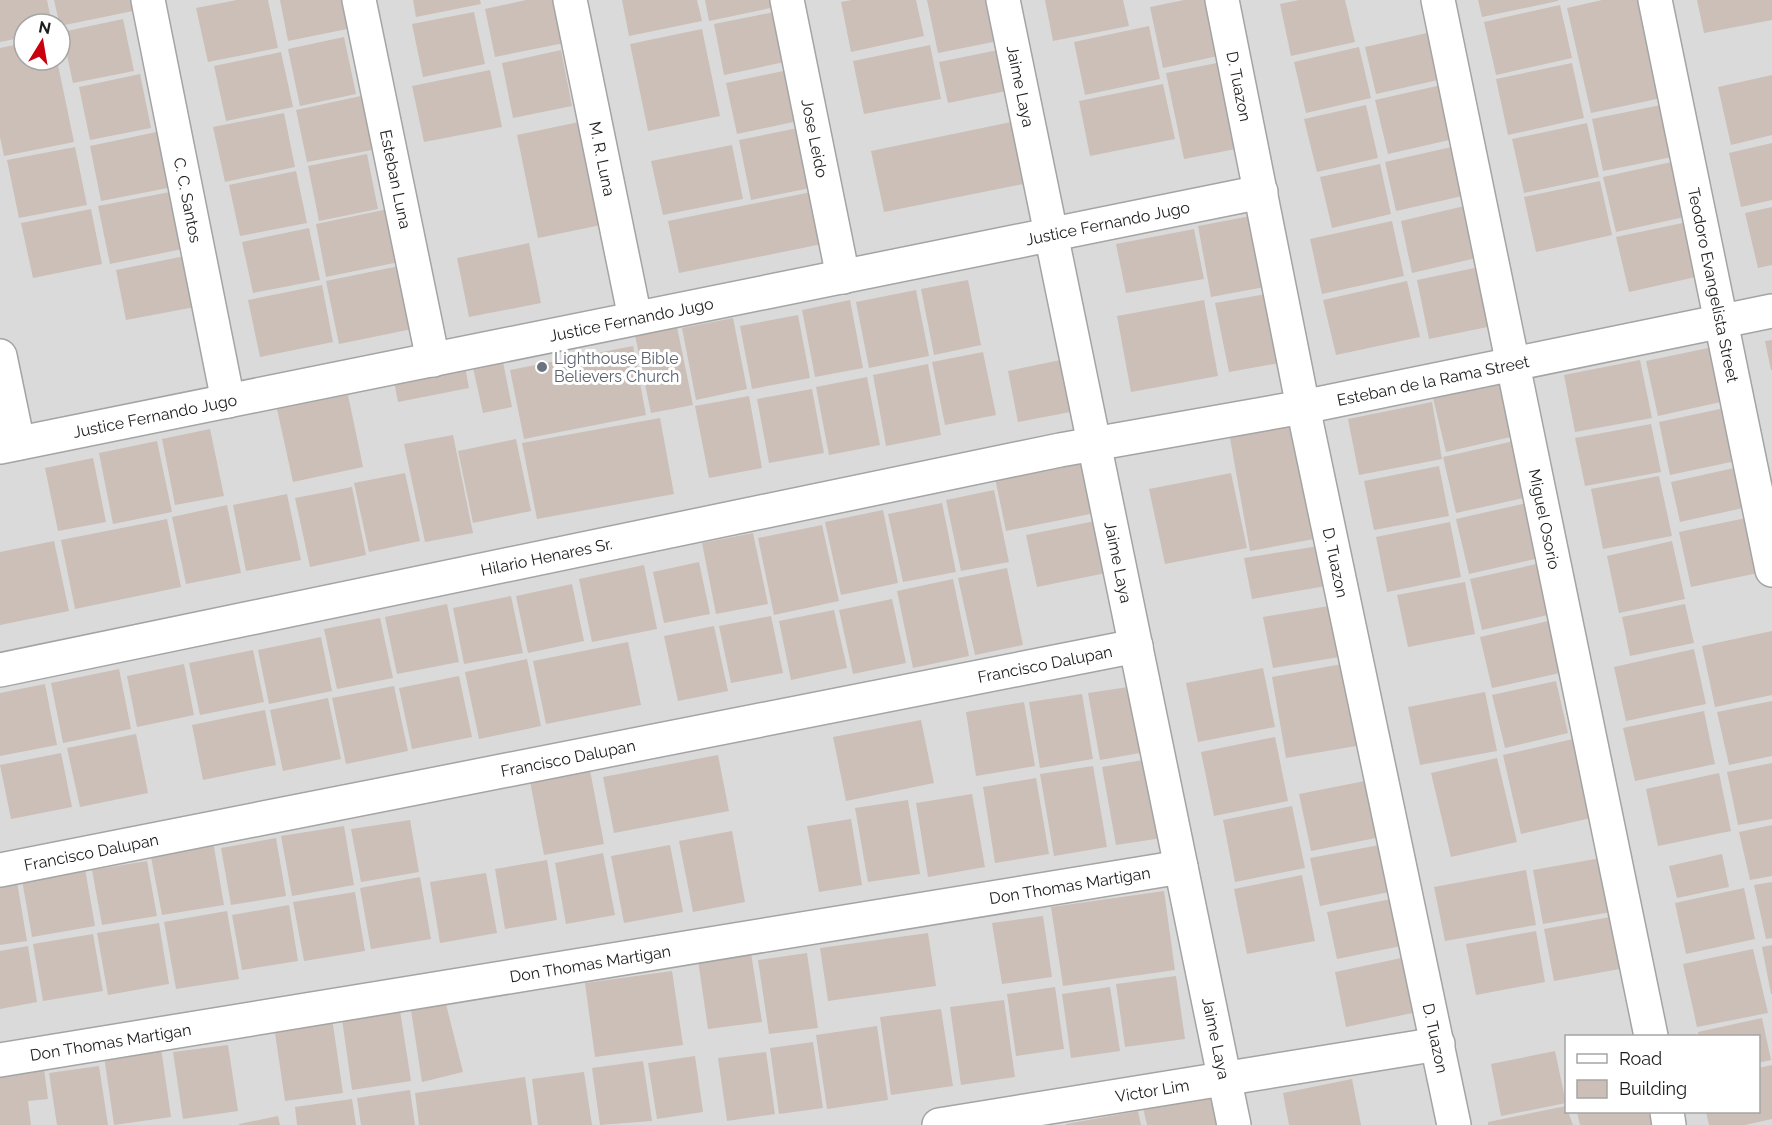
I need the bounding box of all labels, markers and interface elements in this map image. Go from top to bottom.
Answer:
north arrow [12,12,72,72]
text: N [37,17,53,38]
street label: Jaime Laya [1003,44,1038,129]
street label: D. Tuazon [1223,50,1255,123]
street label: Jose Leido [798,97,832,179]
street label: M. R. Luna [586,120,619,198]
street label: Esteban Luna [376,128,415,231]
street label: C. C. Santos [170,156,206,245]
street label: Teodoro Evangelista Street [1684,186,1743,385]
street label: Justice Fernando Jugo [1024,197,1191,249]
street label: Justice Fernando Jugo [547,293,715,345]
place label: Lighthouse Bible Believers Church [554,349,679,386]
street label: Esteban de la Rama Street [1335,351,1531,409]
marker: Lighthouse Bible Believers Church [535,360,549,374]
street label: Justice Fernando Jugo [71,390,239,442]
street label: Miguel Osorio [1525,467,1564,571]
street label: Jaime Laya [1101,520,1136,605]
street label: D. Tuazon [1319,526,1352,599]
street label: Hilario Henares Sr. [479,534,614,579]
street label: Francisco Dalupan [976,641,1114,687]
street label: Francisco Dalupan [499,735,637,781]
street label: Francisco Dalupan [22,829,160,875]
street label: Don Thomas Martigan [988,863,1152,908]
street label: Don Thomas Martigan [508,941,672,986]
street label: Jaime Laya [1199,996,1234,1081]
street label: D. Tuazon [1419,1001,1452,1075]
street label: Don Thomas Martigan [29,1019,192,1064]
legend [1565,1035,1760,1113]
text: Road [1619,1048,1662,1069]
street label: Victor Lim [1114,1075,1191,1106]
text: Building [1619,1078,1687,1099]

